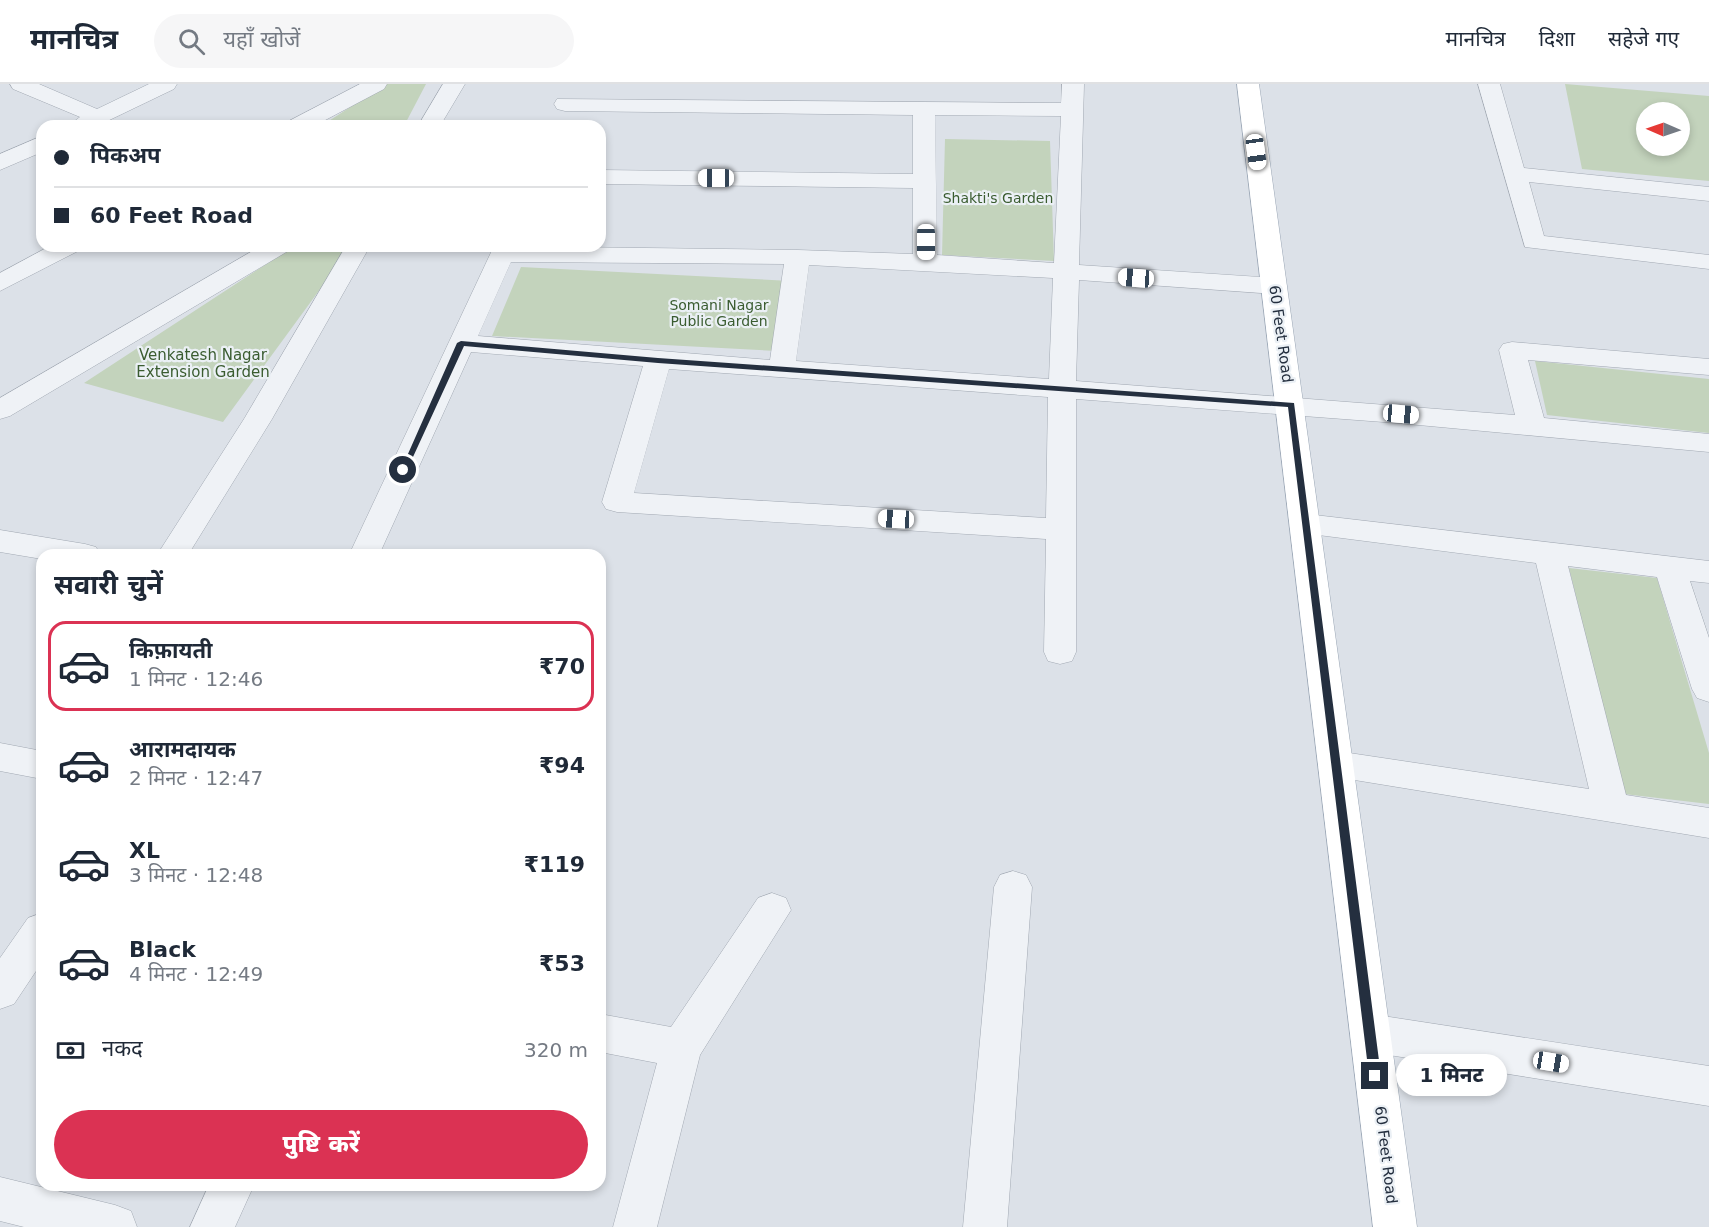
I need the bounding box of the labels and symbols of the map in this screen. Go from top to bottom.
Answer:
north arrow [1636,102,1690,156]
car [1245,133,1267,171]
car [698,169,734,187]
park label: Shakti's Garden [943,190,1053,206]
car [917,224,935,260]
car [1117,268,1155,288]
street label: 60 Feet Road [1265,284,1297,384]
park label: Somani Nagar Public Garden [669,297,769,329]
park label: Venkatesh Nagar Extension Garden [136,346,270,381]
car [1382,403,1420,425]
route start [389,456,416,483]
car [878,509,914,529]
car [1532,1050,1570,1074]
callout: 1 मिनट [1396,1055,1507,1097]
route end [1361,1062,1388,1089]
street label: 60 Feet Road [1371,1105,1401,1205]

